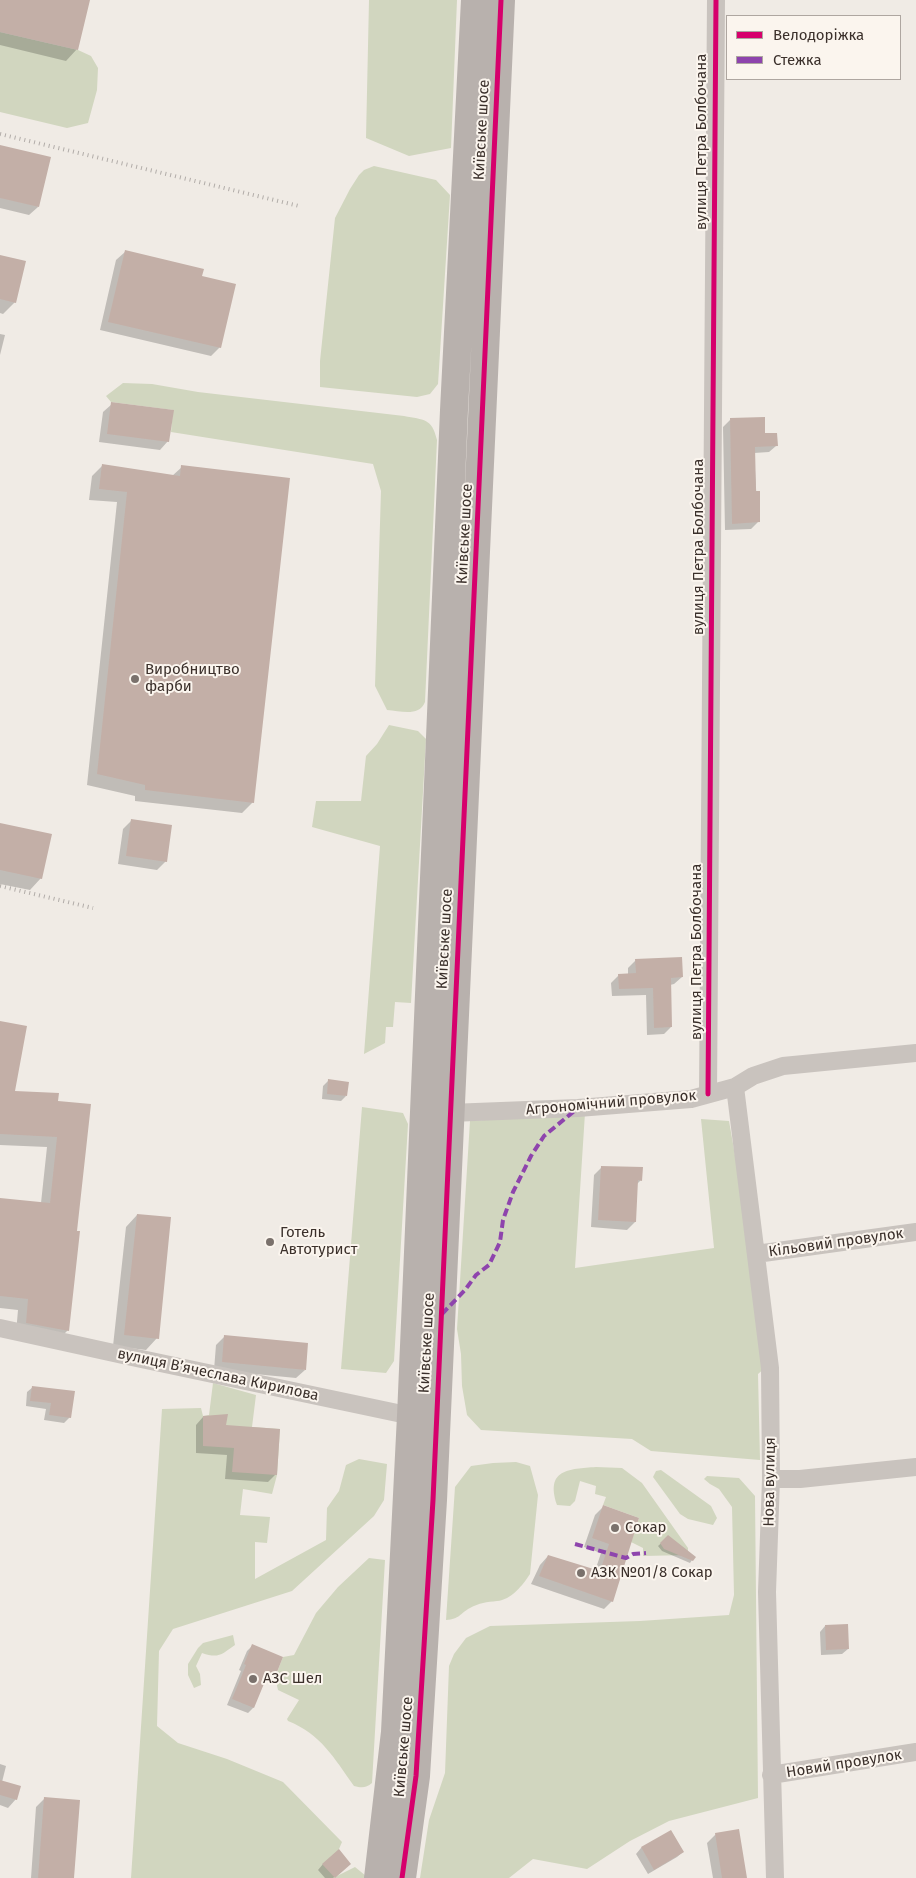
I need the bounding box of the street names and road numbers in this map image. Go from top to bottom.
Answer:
street label: вулиця Петра Болбочана [693,54,711,230]
street label: Київське шосе [470,79,494,181]
street label: вулиця Петра Болбочана [690,459,708,635]
street label: Київське шосе [453,483,477,585]
street label: вулиця Петра Болбочана [688,864,706,1040]
street label: Київське шосе [433,888,457,990]
street label: Агрономічний провулок [525,1087,697,1119]
street label: Кільовий провулок [768,1225,904,1261]
street label: Київське шосе [415,1292,439,1394]
street label: вулиця Вʼячеслава Кирилова [116,1345,320,1405]
street label: Нова вулиця [760,1437,780,1527]
street label: Київське шосе [391,1696,417,1798]
street label: Новий провулок [785,1746,903,1782]

